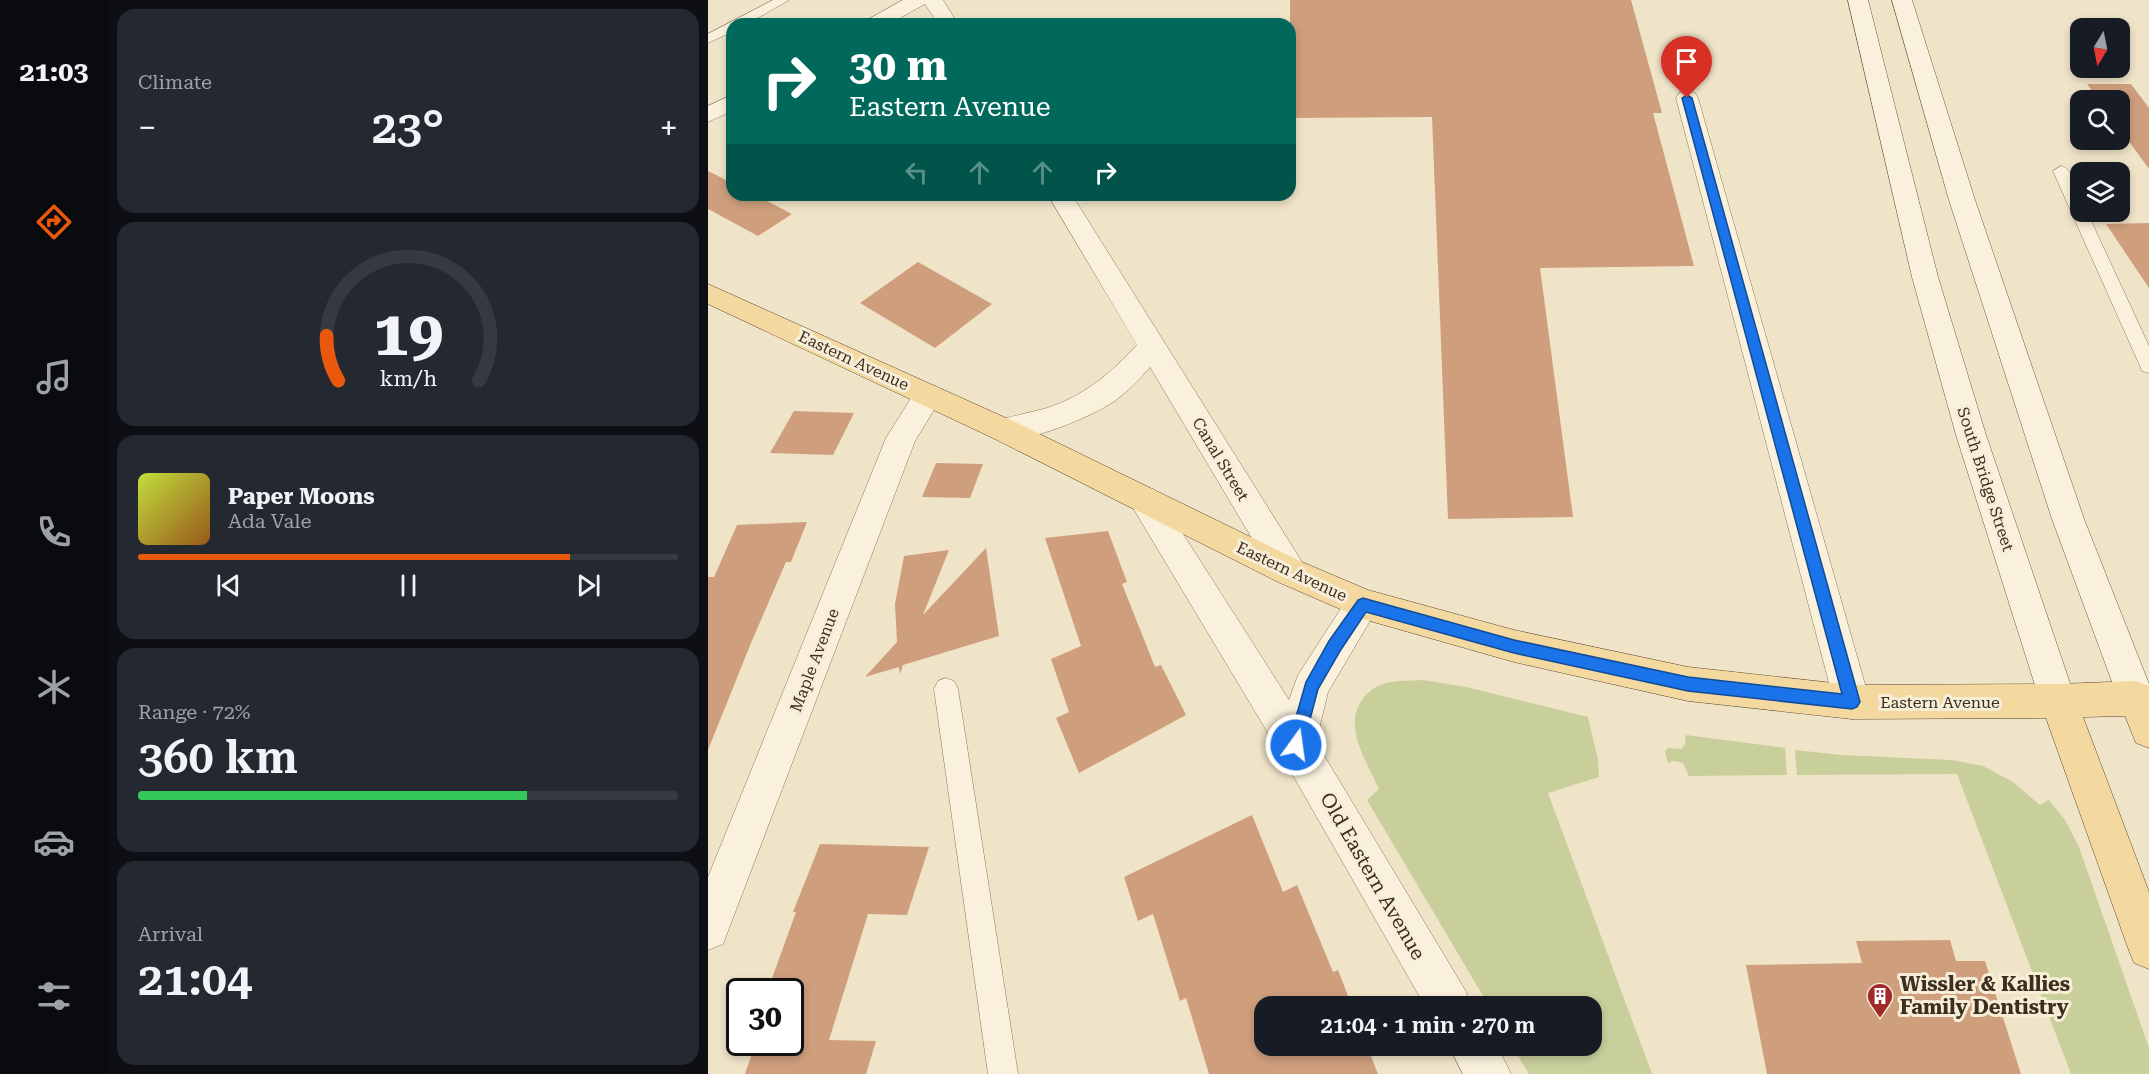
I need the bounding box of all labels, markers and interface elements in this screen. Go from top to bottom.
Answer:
north arrow [2070,18,2130,78]
map controls [2070,18,2130,222]
pin [1661,36,1712,98]
text: 30 m [849,41,947,90]
icon: right [750,42,828,120]
icon: arrive [1670,45,1703,78]
text: 21:03 [20,56,88,88]
text: Climate [138,70,212,94]
button: search [2070,90,2130,150]
text: Eastern Avenue [849,91,1051,123]
text: 23° [372,101,444,154]
text: − [138,108,156,147]
text: + [660,108,678,147]
icon: left [900,156,933,189]
icon: ahead [963,156,996,189]
icon: ahead [1026,156,1059,189]
icon: right [1089,156,1122,189]
button: layers [2070,162,2130,222]
icon: directions [33,201,75,243]
text: 19 [373,297,443,370]
street label: Eastern Avenue [796,327,912,394]
icon: music [33,356,75,398]
text: km/h [379,366,437,391]
street label: South Bridge Street [1953,405,2018,554]
street label: Canal Street [1188,414,1253,504]
text: Paper Moons [228,484,375,509]
text: Ada Vale [228,509,311,533]
icon: phone [33,511,75,553]
street label: Eastern Avenue [1234,538,1350,605]
icon: previous [212,569,245,602]
icon: pause [392,569,425,602]
icon: next [572,569,605,602]
street label: Maple Avenue [786,606,843,715]
icon: climate [33,666,75,708]
street label: Eastern Avenue [1880,693,2000,712]
text: Range · 72% [138,700,250,724]
position arrow [1264,713,1328,777]
text: 360 km [138,731,298,784]
street label: Old Eastern Avenue [1315,788,1431,964]
icon: car [33,821,75,863]
text: Arrival [138,922,203,946]
text: 21:04 [138,953,252,1006]
place label: Wissler & Kallies Family Dentistry [1900,972,2070,1019]
icon: filters [33,975,75,1017]
speed limit sign: 30 [726,978,804,1056]
building icon: Wissler & Kallies Family Dentistry [1865,981,1895,1019]
text: 21:04 · 1 min · 270 m [1321,1013,1535,1038]

